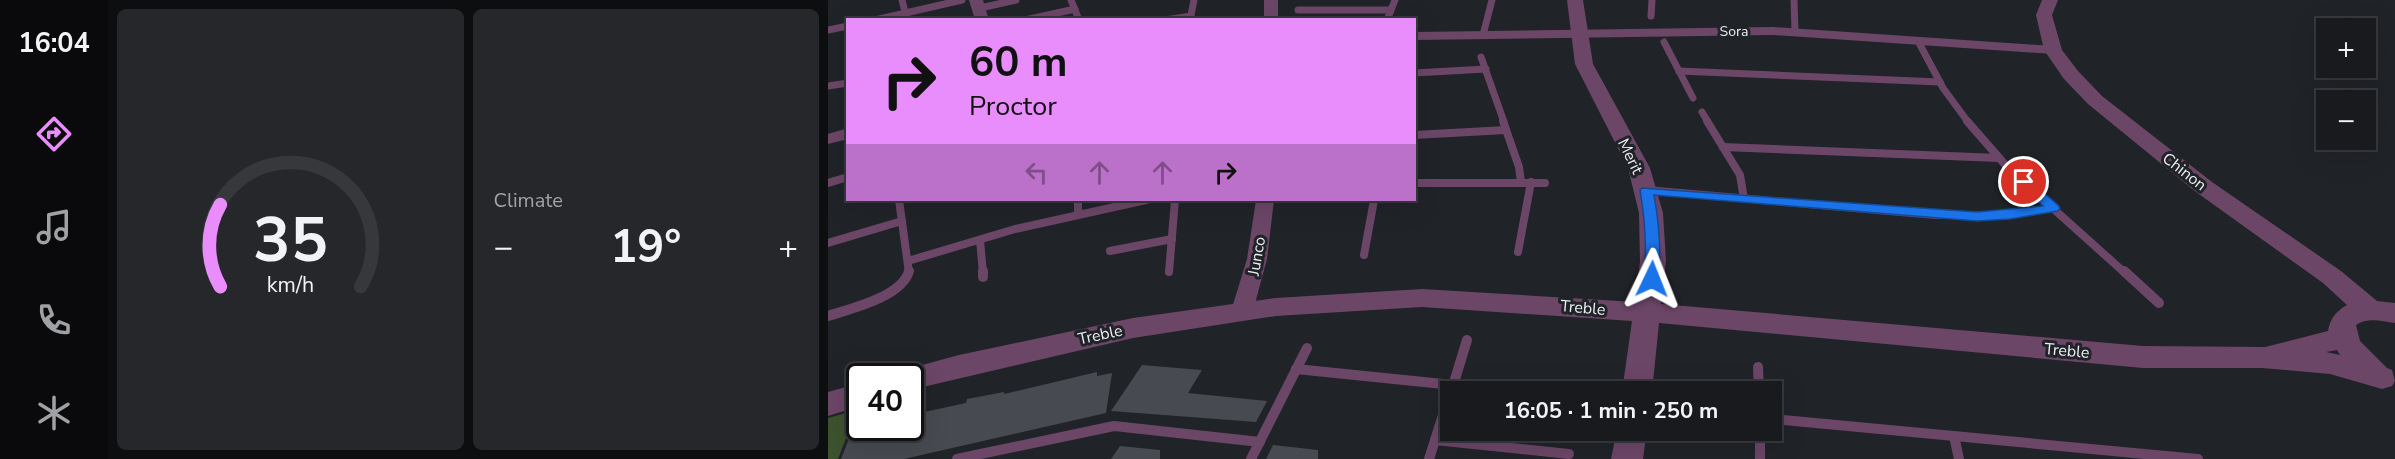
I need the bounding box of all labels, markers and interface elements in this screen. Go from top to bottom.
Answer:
map controls [2316,18,2376,150]
button: + [2316,18,2376,78]
street label: Sora [1720,22,1748,41]
text: 16:04 [18,25,90,62]
text: 60 m [969,34,1068,91]
icon: right [870,42,948,120]
text: Proctor [969,88,1057,125]
button: − [2316,90,2376,150]
icon: directions [33,113,75,155]
street label: Merit [1612,135,1648,178]
street label: Chinon [2158,148,2211,196]
icon: left [1020,156,1053,189]
icon: ahead [1083,156,1116,189]
icon: ahead [1146,156,1179,189]
icon: right [1209,156,1242,189]
pin [1998,156,2049,207]
icon: arrive [2007,165,2040,198]
text: Climate [494,187,563,214]
text: 35 [253,198,328,283]
icon: music [33,206,75,248]
text: 19° [610,217,681,278]
text: − [494,225,513,270]
text: + [778,225,798,270]
street label: Junco [1243,235,1271,278]
position arrow [1620,247,1684,311]
text: km/h [267,270,314,300]
street label: Treble [1560,295,1606,321]
icon: phone [33,299,75,341]
street label: Treble [1076,320,1125,350]
street label: Treble [2044,338,2090,364]
speed limit sign: 40 [846,363,924,441]
icon: climate [33,392,75,434]
text: 16:05 · 1 min · 250 m [1504,396,1718,426]

